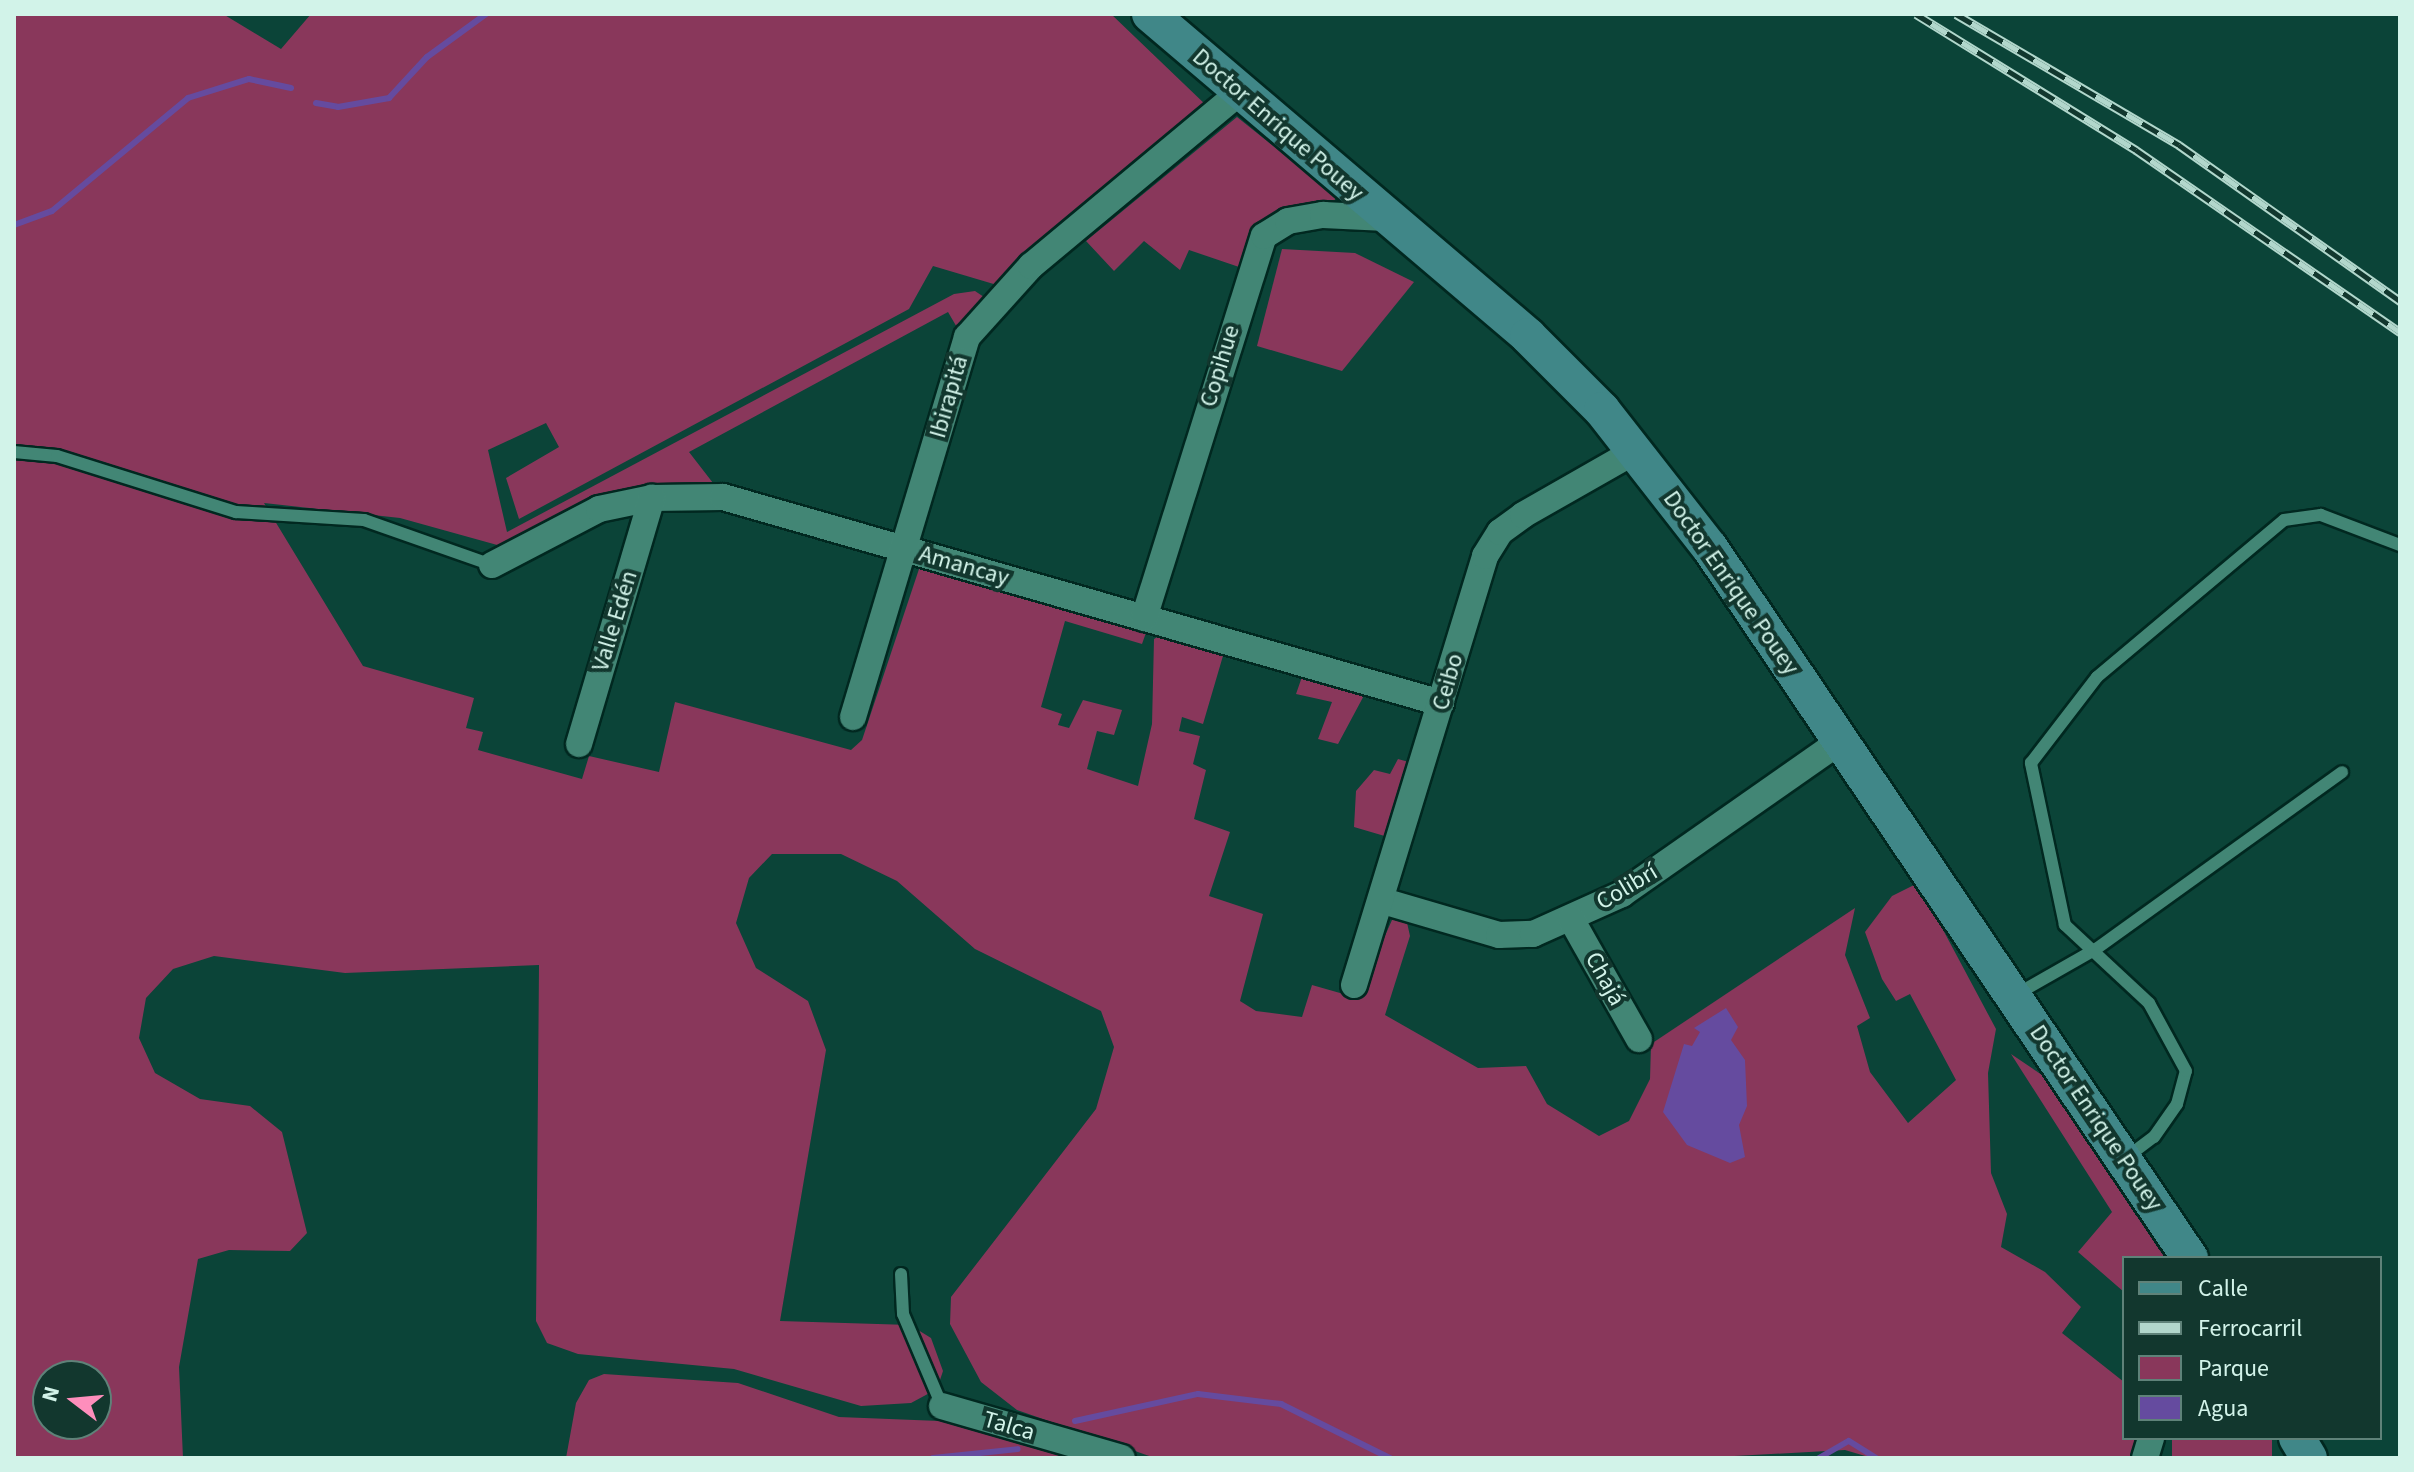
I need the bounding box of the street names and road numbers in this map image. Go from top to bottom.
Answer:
street label: Doctor Enrique Pouey [1186,43,1370,207]
street label: Copihue [1194,322,1246,410]
street label: Ibirapitá [924,353,974,441]
street label: Doctor Enrique Pouey [1657,486,1805,680]
street label: Amancay [916,539,1012,593]
street label: Valle Edén [586,567,644,675]
street label: Ceibo [1426,650,1470,714]
street label: Colibrí [1591,858,1663,916]
street label: Chajá [1579,947,1631,1011]
street label: Doctor Enrique Pouey [2023,1020,2169,1216]
street label: Talca [980,1405,1038,1447]

